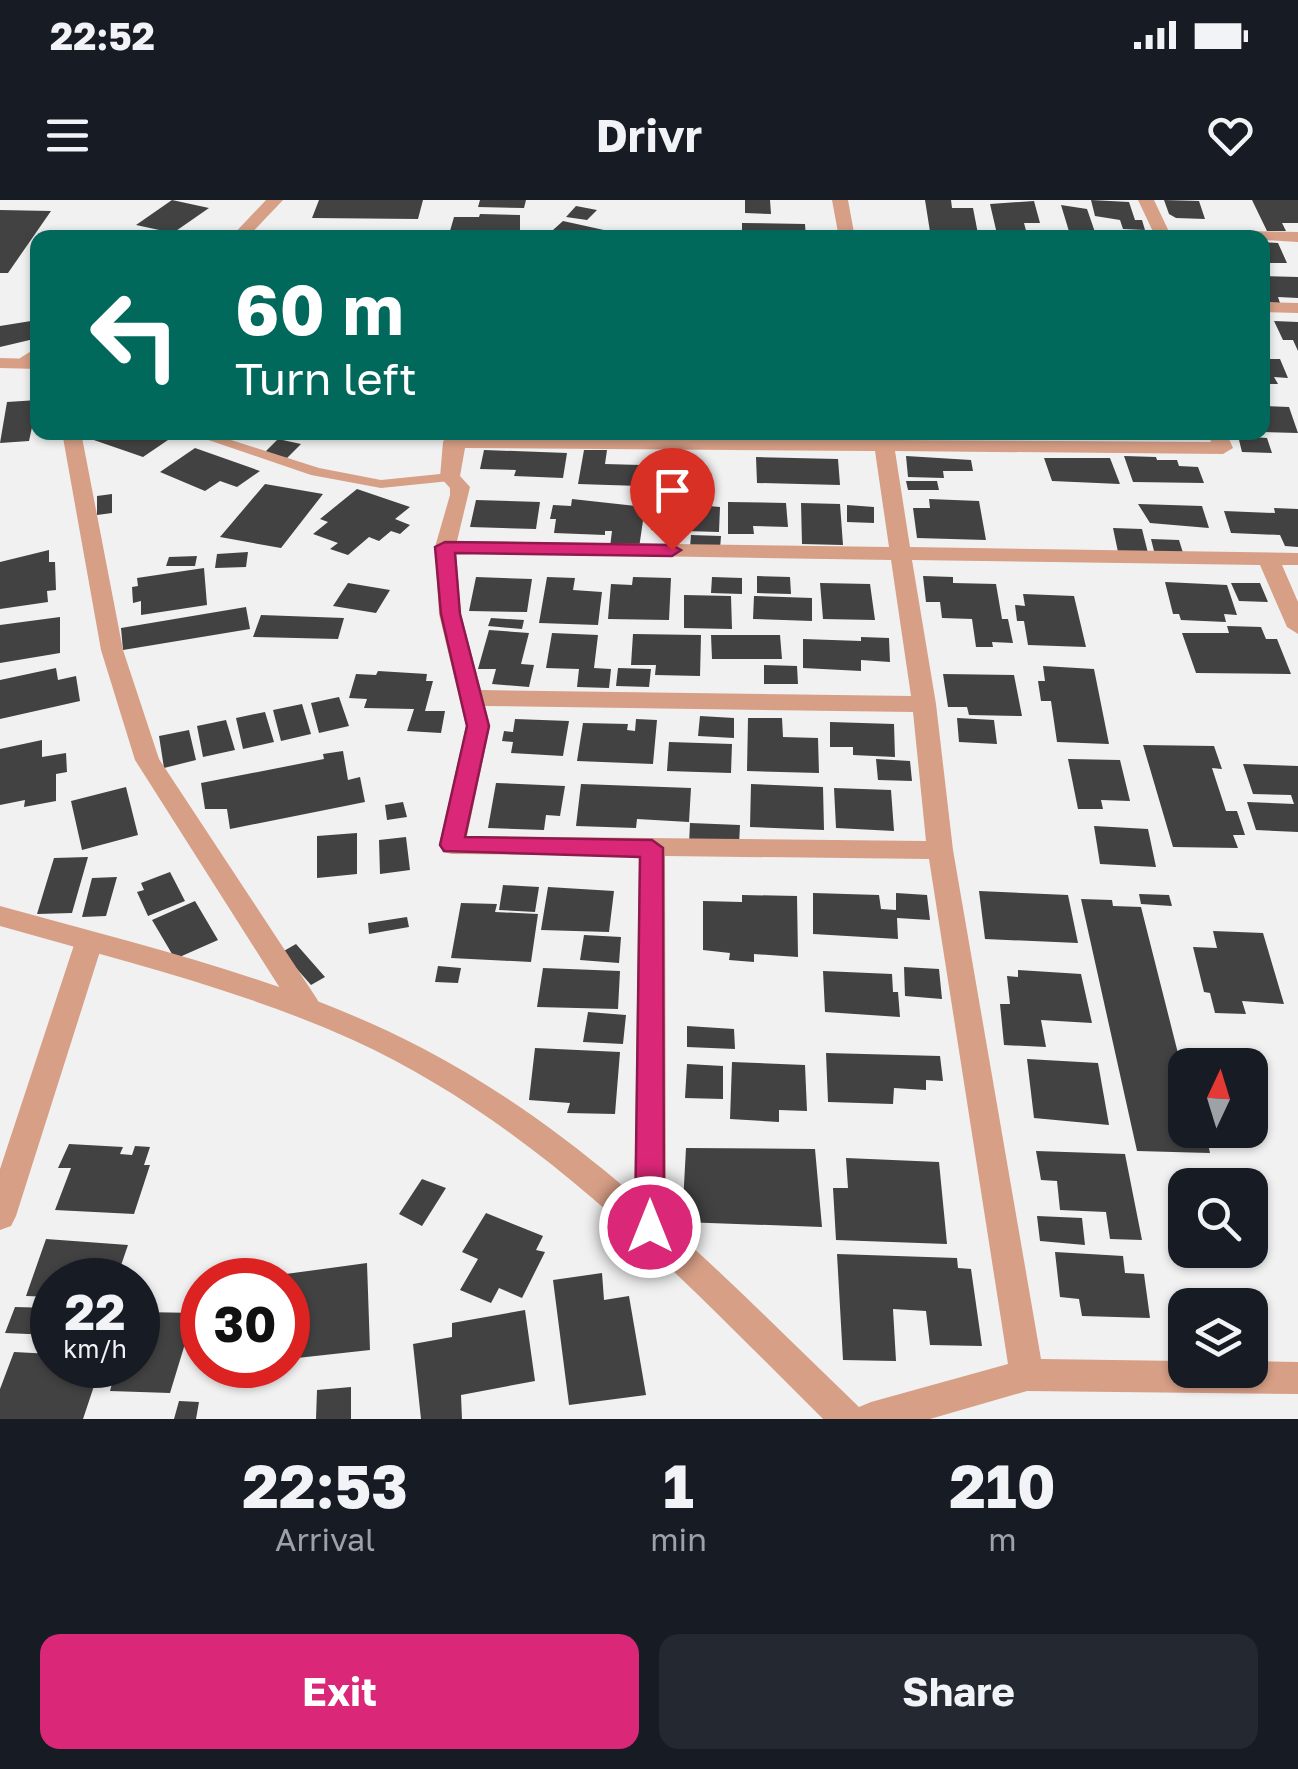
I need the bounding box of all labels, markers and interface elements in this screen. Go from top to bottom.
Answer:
text: 22:52 [50,13,155,58]
icon: menu [40,108,95,163]
text: Drivr [596,108,702,162]
icon: heart [1203,108,1258,163]
text: 60 m [235,266,404,350]
icon: left [70,270,200,400]
text: Turn left [235,351,417,405]
pin [630,448,715,551]
icon: arrive [645,463,700,518]
north arrow [1168,1048,1268,1148]
map controls [1168,1048,1268,1388]
button: search [1168,1168,1268,1268]
position arrow [598,1175,702,1279]
speed limit sign: 30 [180,1258,310,1388]
text: 22 [64,1281,125,1341]
button: layers [1168,1288,1268,1388]
text: km/h [63,1333,127,1364]
text: 22:53 [242,1449,408,1521]
text: 1 [663,1449,694,1521]
text: 210 [949,1449,1056,1521]
text: Arrival [275,1520,375,1558]
text: min [650,1520,707,1558]
text: m [988,1520,1017,1558]
button: Exit [40,1634,639,1749]
button: Share [659,1634,1258,1749]

